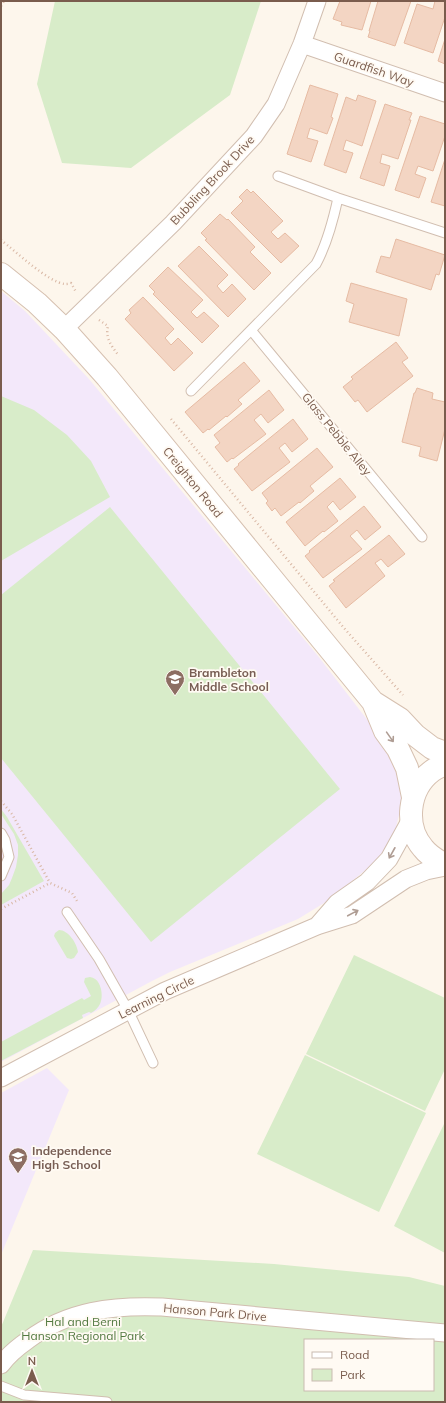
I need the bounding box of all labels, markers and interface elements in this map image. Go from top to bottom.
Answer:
street label: Guardfish Way [332,48,417,90]
street label: Bubbling Brook Drive [167,132,257,228]
street label: Glass Pebble Alley [299,390,375,479]
street label: Creighton Road [160,444,226,520]
place label: Brambleton Middle School [189,665,269,694]
school or university icon: Brambleton Middle School [164,668,186,696]
one-way arrow [386,731,394,742]
one-way arrow [388,847,396,859]
one-way arrow [347,909,359,917]
street label: Learning Circle [116,972,196,1022]
place label: Independence High School [32,1143,112,1172]
school or university icon: Independence High School [7,1146,29,1174]
street label: Hanson Park Drive [163,1300,267,1324]
park label: Hal and Berni Hanson Regional Park [21,1314,146,1343]
legend [304,1339,434,1391]
text: Road [340,1347,369,1362]
north arrow [12,1351,52,1391]
text: N [28,1354,36,1368]
text: Park [340,1367,366,1382]

